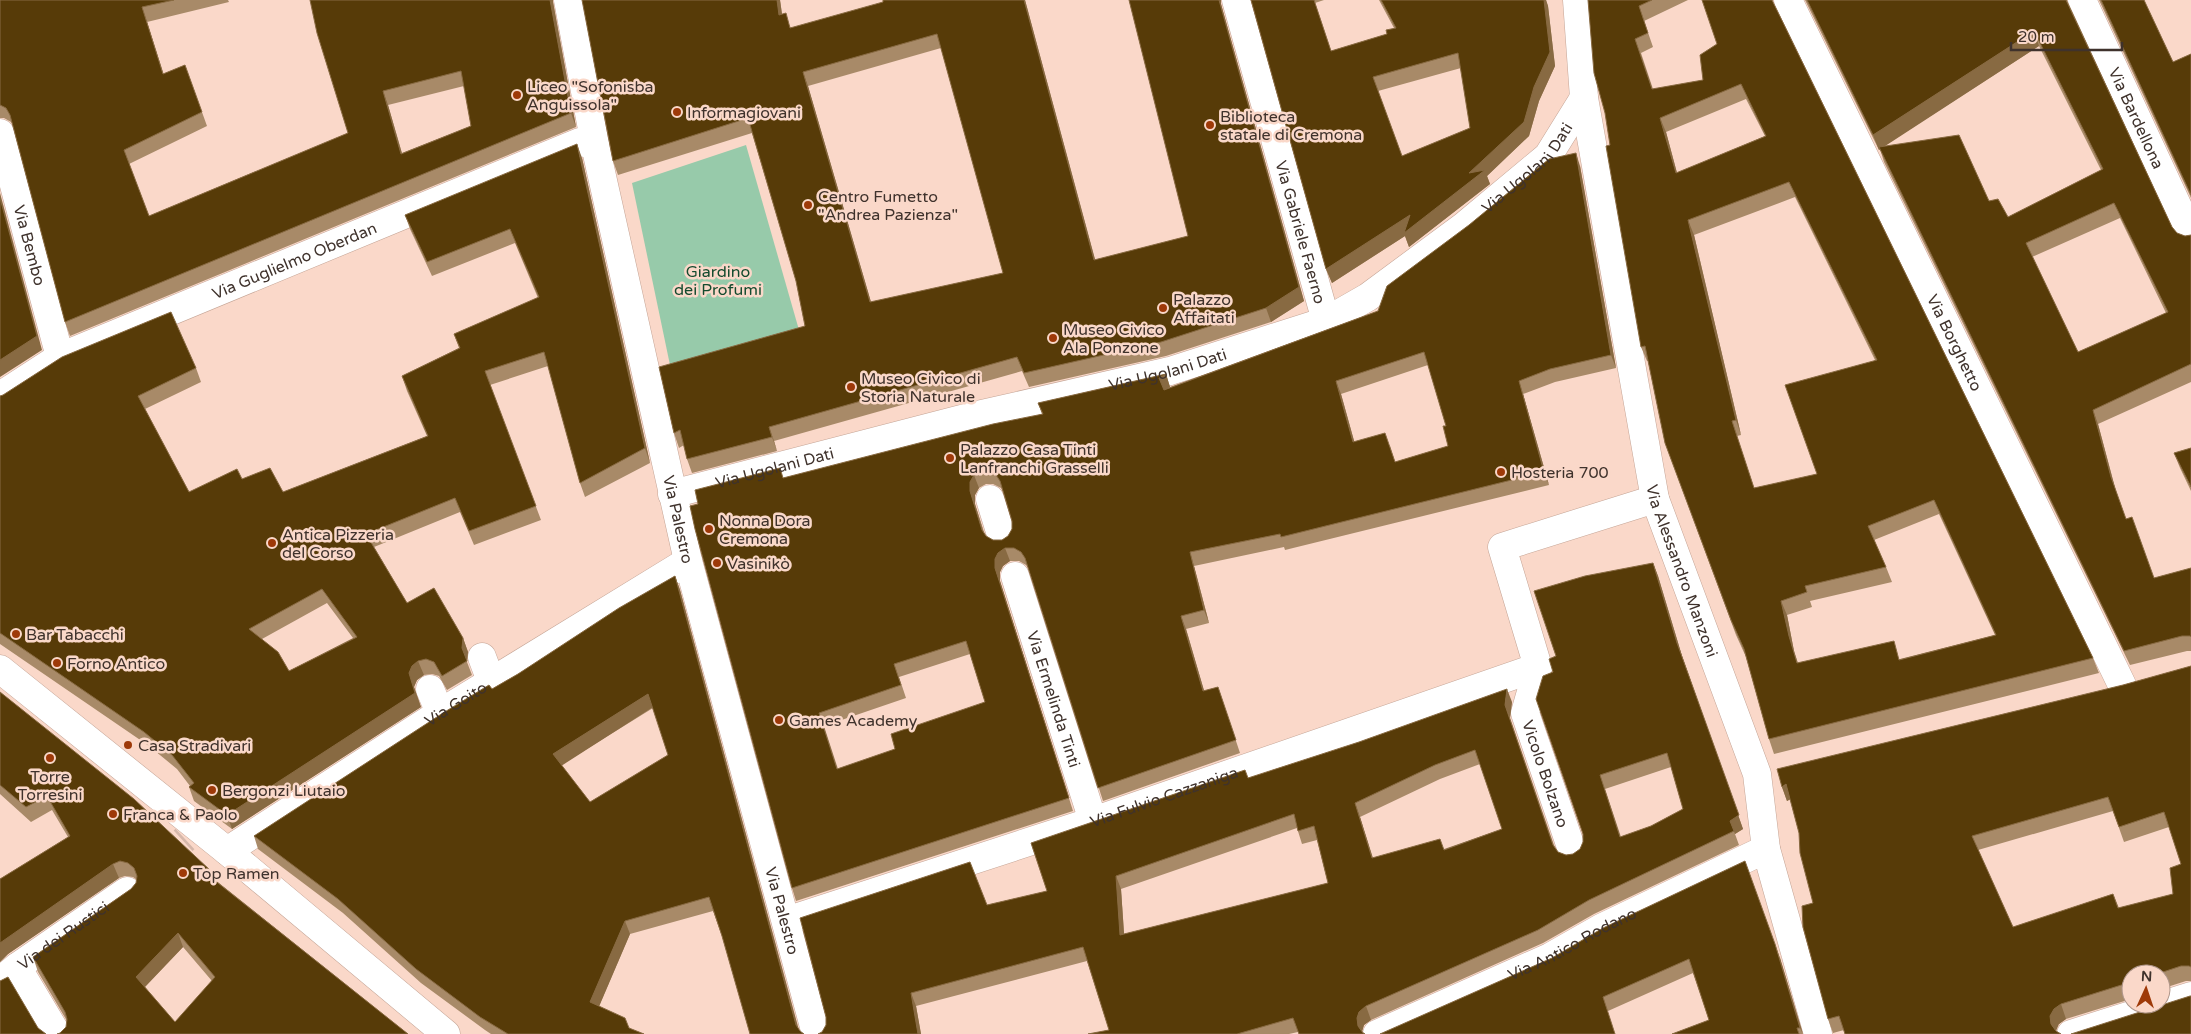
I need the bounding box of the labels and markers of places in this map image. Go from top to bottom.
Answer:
place label: Liceo "Sofonisba Anguissola" [527,77,654,115]
marker: Liceo "Sofonisba Anguissola" [511,89,523,101]
place label: Informagiovani [687,103,801,123]
marker: Informagiovani [671,106,683,118]
place label: Biblioteca statale di Cremona [1220,107,1362,145]
marker: Biblioteca statale di Cremona [1204,119,1216,131]
place label: Centro Fumetto "Andrea Pazienza" [818,187,958,225]
marker: Centro Fumetto "Andrea Pazienza" [802,199,814,211]
place label: Palazzo Affaitati [1173,290,1235,328]
marker: Palazzo Affaitati [1157,302,1169,314]
place label: Museo Civico Ala Ponzone [1063,320,1164,358]
marker: Museo Civico Ala Ponzone [1047,332,1059,344]
place label: Museo Civico di Storia Naturale [861,369,981,407]
marker: Museo Civico di Storia Naturale [845,381,857,393]
place label: Palazzo Casa Tinti Lanfranchi Grasselli [960,440,1109,478]
marker: Palazzo Casa Tinti Lanfranchi Grasselli [944,452,956,464]
place label: Hosteria 700 [1511,463,1609,483]
marker: Hosteria 700 [1495,466,1507,478]
place label: Nonna Dora Cremona [719,511,811,549]
marker: Nonna Dora Cremona [703,523,715,535]
place label: Antica Pizzeria del Corso [282,525,394,563]
marker: Antica Pizzeria del Corso [266,537,278,549]
place label: Vasinikò [727,554,790,574]
marker: Vasinikò [711,557,723,569]
place label: Bar Tabacchi [26,625,124,645]
marker: Bar Tabacchi [10,628,22,640]
place label: Forno Antico [67,654,165,674]
marker: Forno Antico [51,657,63,669]
place label: Games Academy [789,711,918,731]
marker: Games Academy [773,714,785,726]
place label: Casa Stradivari [138,736,251,756]
marker: Casa Stradivari [122,739,134,751]
marker: Torre Torresini [44,752,56,764]
place label: Torre Torresini [18,767,82,805]
place label: Bergonzi Liutaio [222,781,345,801]
marker: Bergonzi Liutaio [206,784,218,796]
place label: Franca & Paolo [123,805,237,825]
marker: Franca & Paolo [107,808,119,820]
place label: Top Ramen [193,864,280,884]
marker: Top Ramen [177,867,189,879]

